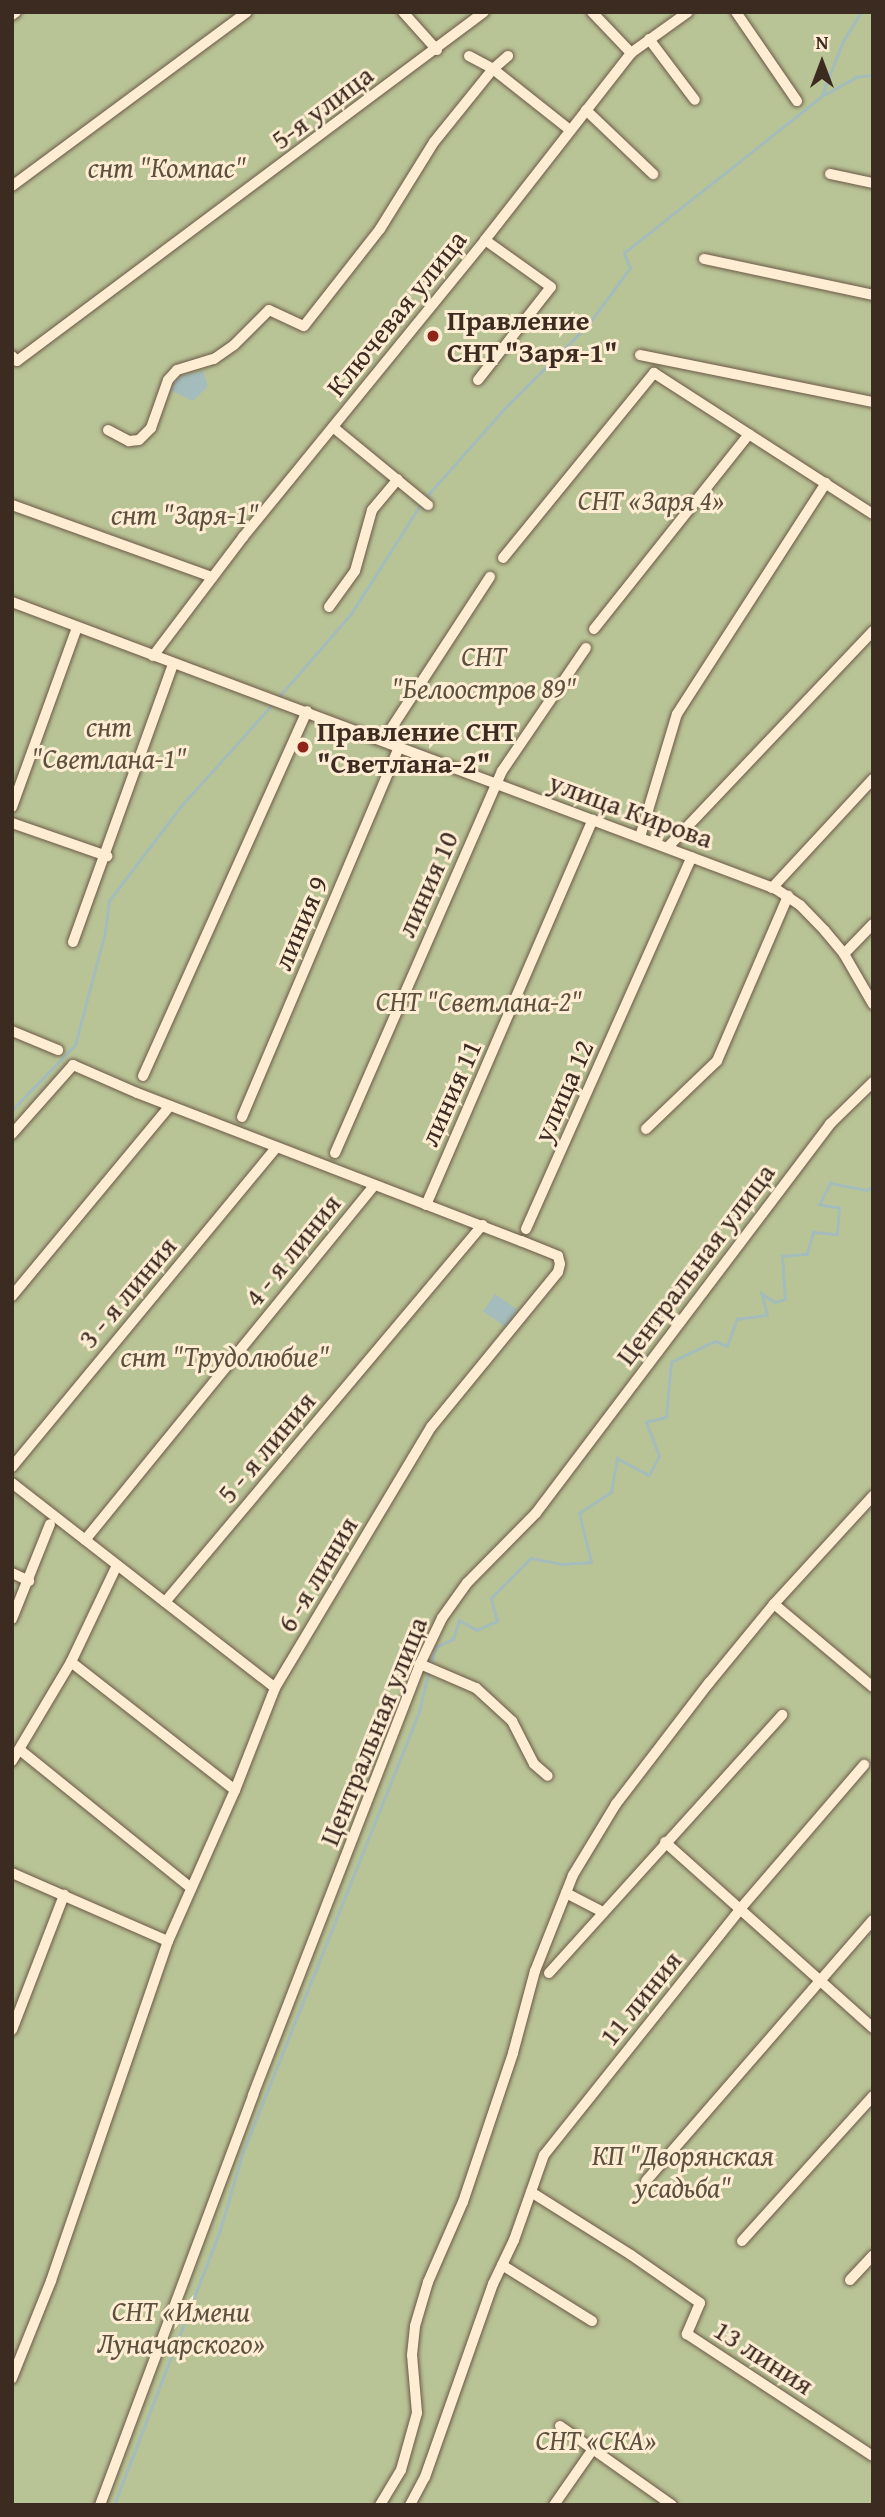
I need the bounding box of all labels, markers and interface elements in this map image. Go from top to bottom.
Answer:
north arrow [787,28,857,98]
text: N [816,28,828,56]
street label: 5-я улица [264,58,380,156]
park label: снт "Компас" [88,150,246,184]
street label: Ключевая улица [319,223,473,403]
place label: Правление СНТ "Заря-1" [447,303,618,369]
marker: Правление СНТ "Заря-1" [425,328,441,344]
park label: СНТ «Заря 4» [578,483,724,517]
park label: снт "Заря-1" [111,497,259,531]
park label: СНТ "Белоостров 89" [392,639,576,705]
park label: снт "Светлана-1" [31,709,187,775]
place label: Правление СНТ "Светлана-2" [317,714,517,780]
marker: Правление СНТ "Светлана-2" [295,739,311,755]
street label: улица Кирова [544,765,718,855]
street label: линия 10 [389,826,465,942]
street label: линия 9 [265,871,335,975]
park label: СНТ "Светлана-2" [376,984,582,1018]
street label: линия 11 [412,1035,488,1151]
street label: улица 12 [526,1035,600,1147]
street label: Центральная улица [608,1157,782,1371]
street label: 4 - я линия [236,1187,348,1313]
street label: 3 - я линия [71,1230,183,1354]
park label: снт "Трудолюбие" [120,1339,330,1373]
street label: 5 - я линия [210,1385,322,1509]
street label: 6 -я линия [269,1510,365,1638]
street label: Центральная улица [312,1612,434,1850]
street label: 11 линия [592,1944,688,2052]
park label: КП "Дворянская усадьба" [592,2138,774,2204]
park label: СНТ «Имени Луначарского» [97,2294,265,2360]
street label: 13 линия [708,2312,820,2402]
park label: СНТ «СКА» [535,2423,657,2457]

